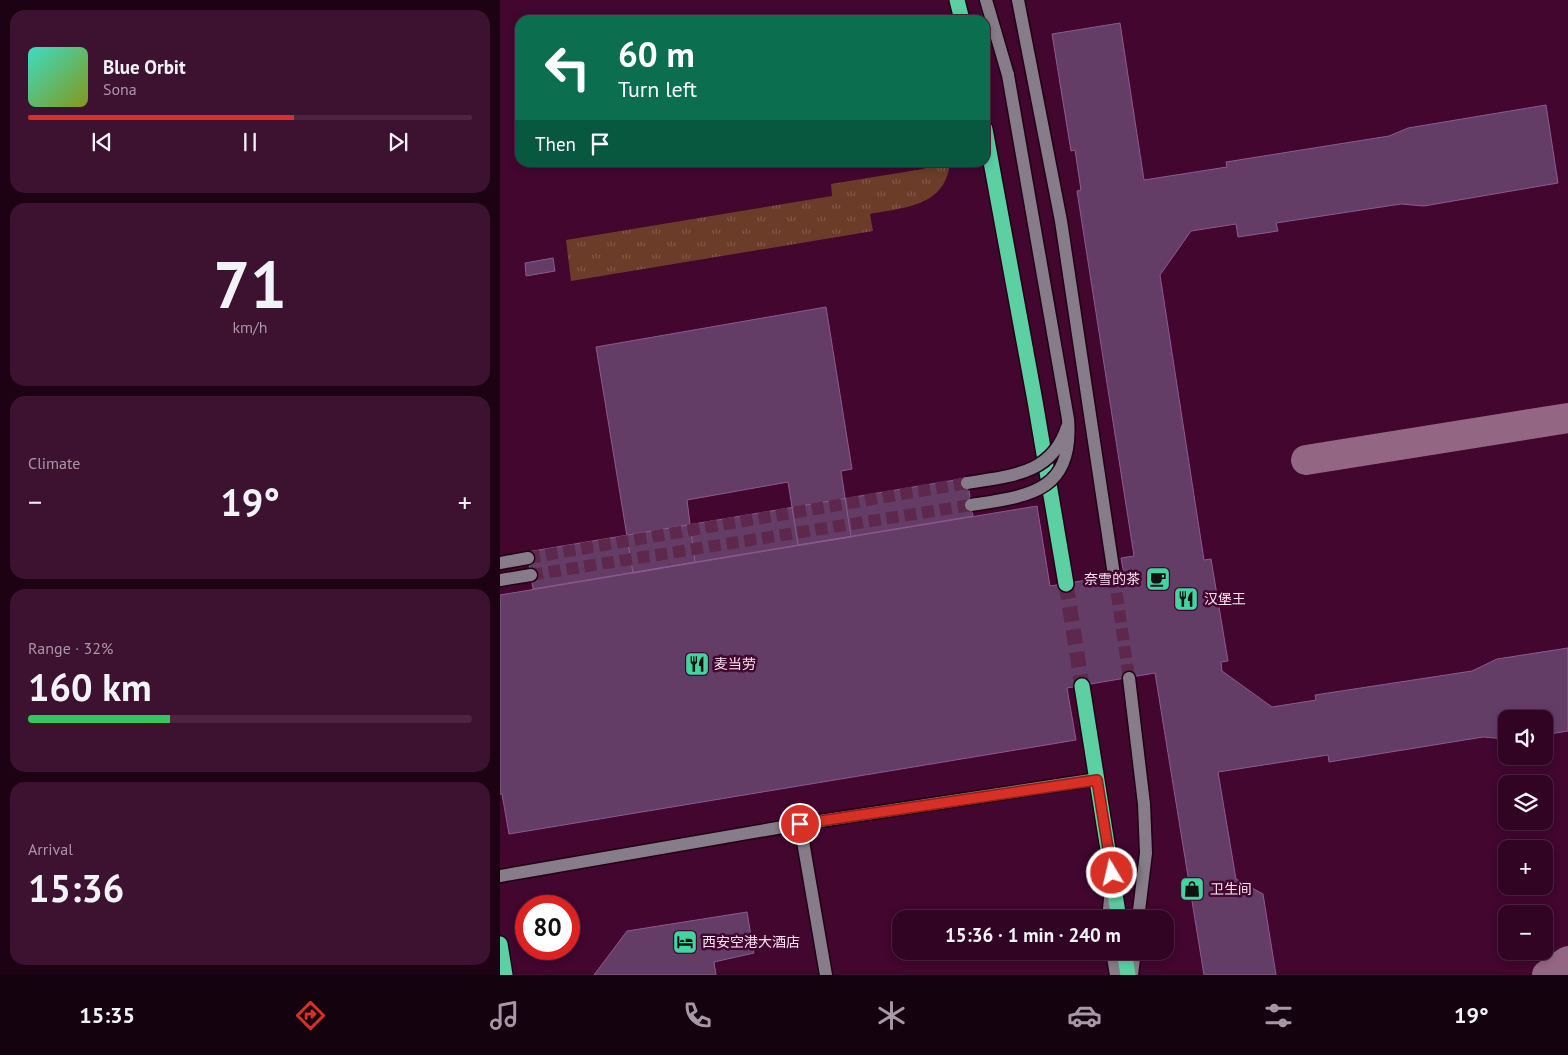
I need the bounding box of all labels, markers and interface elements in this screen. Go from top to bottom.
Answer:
text: 60 m [618,31,695,77]
icon: left [535,35,600,100]
text: Blue Orbit [103,55,186,79]
text: Turn left [618,75,697,103]
text: Sona [103,79,137,99]
icon: previous [88,128,116,156]
icon: pause [236,128,264,156]
icon: next [384,128,412,156]
icon: arrive [586,130,614,158]
text: Then [535,132,576,156]
text: 71 [213,242,287,326]
text: km/h [232,317,268,337]
text: Climate [28,453,80,473]
text: 19° [220,477,280,526]
text: − [28,483,42,520]
text: + [458,483,472,520]
cafe icon: 奈雪的茶 [1145,566,1171,592]
place label: 奈雪的茶 [1084,570,1140,588]
restaurant icon: 汉堡王 [1173,586,1199,612]
place label: 汉堡王 [1204,590,1246,608]
text: Range · 32% [28,638,113,658]
restaurant icon: 麦当劳 [684,651,710,677]
place label: 麦当劳 [714,655,756,673]
text: 160 km [28,662,152,711]
map controls [1498,710,1553,960]
button: sound [1498,710,1553,765]
button: layers [1498,775,1553,830]
pin [779,803,821,845]
icon: arrive [786,810,814,838]
text: Arrival [28,839,73,859]
button: + [1498,840,1553,895]
position arrow [1085,846,1137,898]
text: 15:36 [28,863,124,912]
shop icon: 卫生间 [1179,876,1205,902]
place label: 卫生间 [1210,880,1252,898]
speed limit sign: 80 [515,895,580,960]
button: − [1498,905,1553,960]
text: 15:36 · 1 min · 240 m [945,923,1121,947]
hotel icon: 西安空港大酒店 [672,929,698,955]
place label: 西安空港大酒店 [702,933,800,951]
icon: directions [293,998,328,1033]
icon: music [487,998,522,1033]
icon: phone [680,998,715,1033]
icon: climate [874,998,909,1033]
icon: car [1067,998,1102,1033]
icon: filters [1261,998,1296,1033]
text: 15:35 [79,1001,135,1029]
text: 19° [1454,1001,1489,1029]

